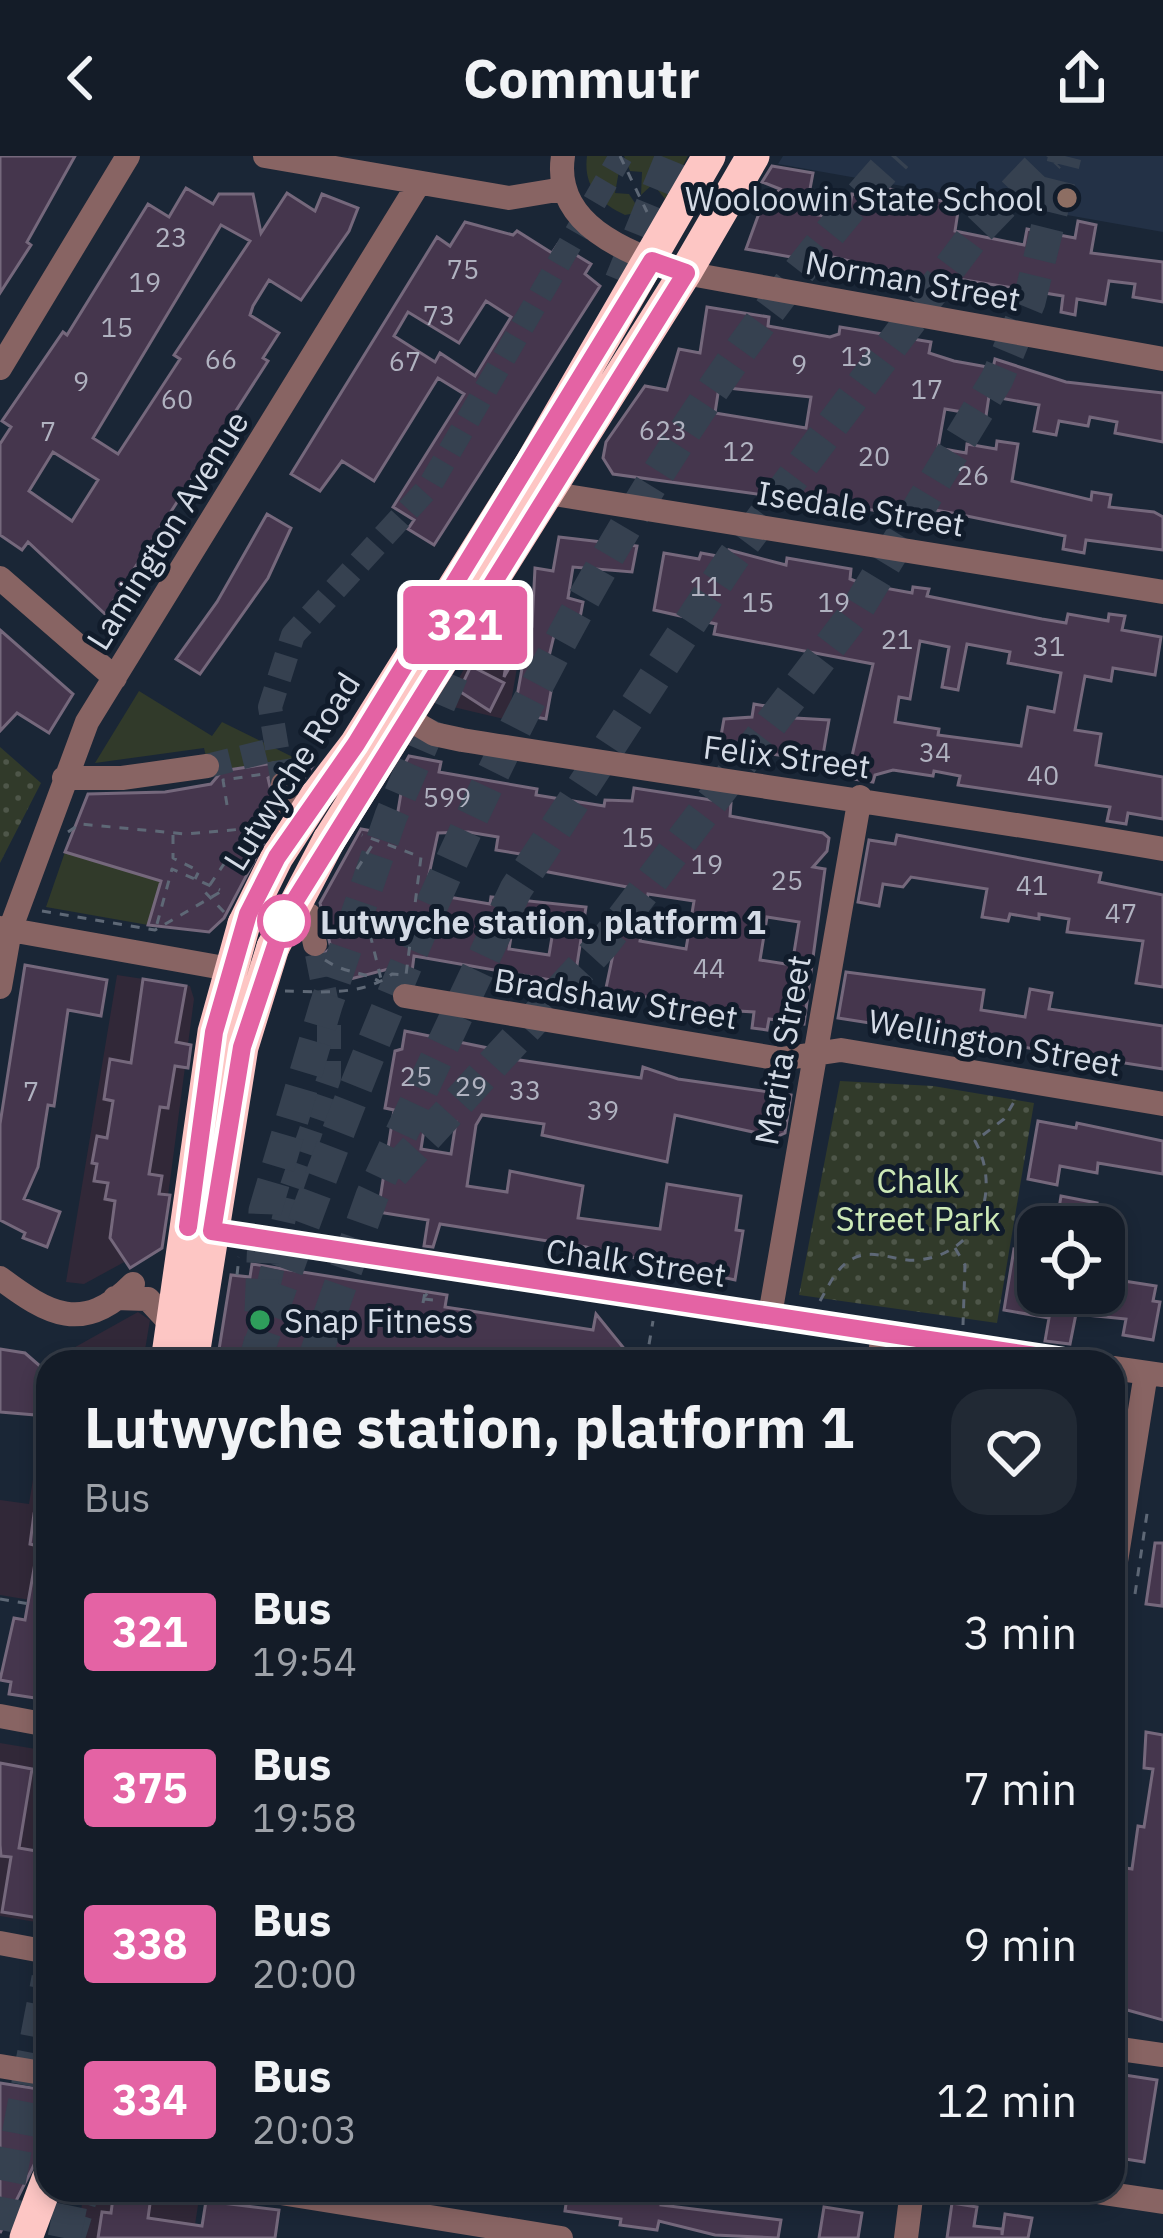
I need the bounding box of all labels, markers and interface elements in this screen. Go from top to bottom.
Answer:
text: Commutr [463,43,700,113]
icon: back [48,45,114,111]
icon: share [1049,45,1115,111]
place label: Wooloowin State School [685,177,1043,220]
marker: Wooloowin State School [1054,185,1080,211]
house number: 23 [155,219,187,254]
street label: Norman Street [802,240,1024,320]
house number: 75 [447,251,479,286]
house number: 19 [129,264,161,299]
house number: 73 [423,297,455,332]
house number: 15 [101,309,133,344]
house number: 13 [841,338,873,373]
house number: 66 [205,341,237,376]
house number: 67 [389,343,421,378]
house number: 9 [791,346,807,381]
house number: 9 [73,363,89,398]
house number: 17 [911,371,943,406]
house number: 60 [161,381,193,416]
street label: Lamington Avenue [76,402,258,658]
house number: 623 [639,412,687,447]
house number: 7 [40,413,56,448]
house number: 12 [723,433,755,468]
house number: 20 [858,438,890,473]
house number: 26 [957,457,989,492]
street label: Isedale Street [754,470,968,546]
house number: 11 [690,568,722,603]
house number: 15 [742,584,774,619]
house number: 19 [818,584,850,619]
line badge: 321 [396,586,534,664]
text: 321 [427,597,503,652]
house number: 21 [881,621,913,656]
house number: 31 [1033,628,1065,663]
street label: Lutwyche Road [213,664,369,878]
street label: Felix Street [701,724,873,788]
house number: 34 [919,734,951,769]
house number: 40 [1027,757,1059,792]
house number: 599 [423,779,471,814]
house number: 15 [622,819,654,854]
house number: 19 [691,846,723,881]
house number: 25 [771,862,803,897]
house number: 41 [1016,867,1048,902]
house number: 47 [1105,895,1137,930]
marker: Lutwyche station, platform 1 [259,896,309,946]
place label: Lutwyche station, platform 1 [320,900,766,943]
house number: 44 [693,950,725,985]
street label: Marita Street [744,952,820,1148]
street label: Bradshaw Street [491,958,741,1038]
street label: Wellington Street [865,999,1125,1085]
house number: 25 [400,1058,432,1093]
house number: 29 [455,1068,487,1103]
house number: 33 [509,1072,541,1107]
house number: 7 [23,1073,39,1108]
house number: 39 [587,1092,619,1127]
park label: Chalk Street Park [835,1159,1001,1240]
map controls [1017,1206,1125,1314]
button: locate [1017,1206,1125,1314]
street label: Chalk Street [543,1228,729,1296]
place label: Snap Fitness [284,1299,474,1342]
marker: Snap Fitness [247,1307,273,1333]
button: heart [951,1389,1077,1515]
text: Lutwyche station, platform 1 [84,1390,854,1464]
text: Bus [84,1472,151,1523]
text: Bus [252,1578,332,1636]
text: 3 min [963,1603,1077,1661]
text: 321 [112,1604,188,1659]
text: 19:54 [252,1636,357,1687]
text: Bus [252,1734,332,1792]
text: 7 min [963,1759,1077,1817]
text: 375 [112,1760,188,1815]
text: 19:58 [252,1792,357,1843]
text: Bus [252,1890,332,1948]
text: 9 min [963,1915,1077,1973]
text: 338 [112,1916,188,1971]
text: 20:00 [252,1948,357,1999]
text: Bus [252,2046,332,2104]
text: 12 min [936,2071,1077,2129]
text: 334 [112,2072,188,2127]
text: 20:03 [252,2104,357,2155]

